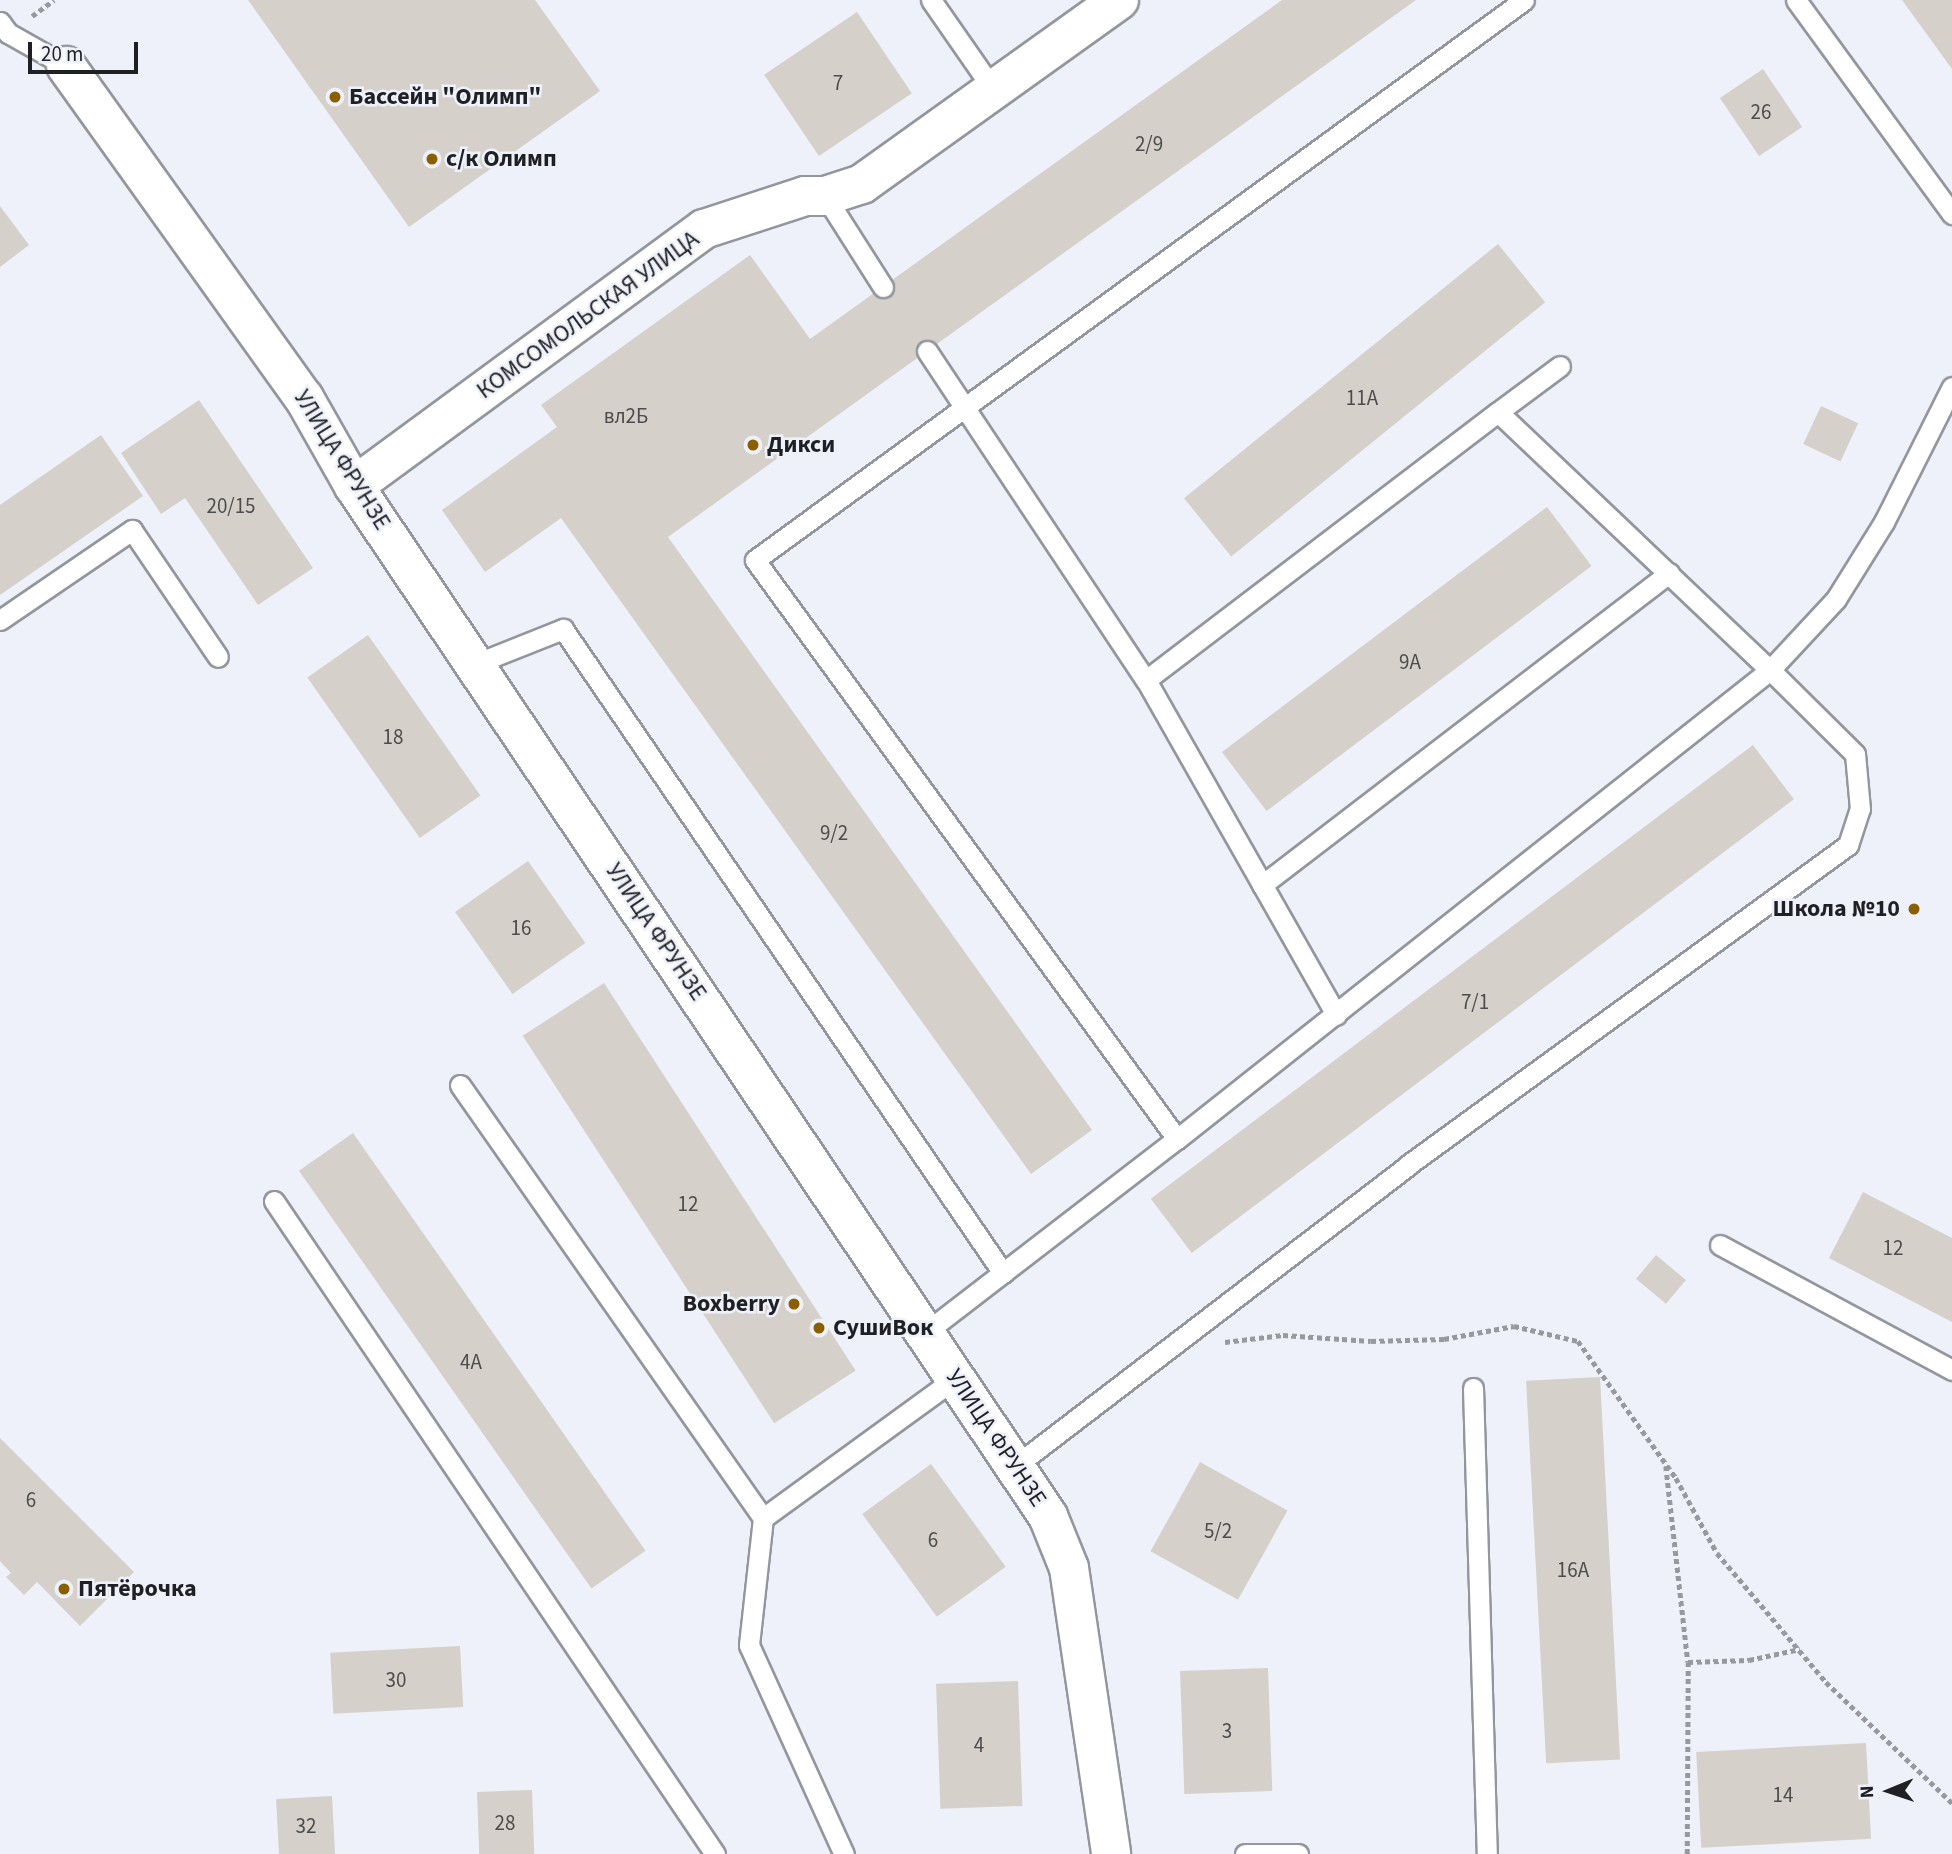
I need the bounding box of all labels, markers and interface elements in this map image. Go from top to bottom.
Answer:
scale bar [32,28,142,72]
text: 20 m [41,39,83,69]
house number: 7 [833,70,843,96]
place label: Бассейн "Олимп" [349,83,541,111]
marker: Бассейн "Олимп" [327,89,343,105]
house number: 26 [1751,99,1771,125]
house number: 2/9 [1135,131,1163,157]
place label: с/к Олимп [446,145,557,173]
marker: с/к Олимп [424,151,440,167]
street label: КОМСОМОЛЬСКАЯ УЛИЦА [471,225,705,405]
street label: УЛИЦА ФРУНЗЕ [287,385,397,535]
house number: 11А [1346,385,1378,411]
house number: вл2Б [604,403,648,429]
place label: Дикси [767,431,835,459]
marker: Дикси [745,437,761,453]
house number: 20/15 [206,493,256,519]
house number: 9А [1399,649,1421,675]
house number: 18 [383,724,403,750]
house number: 9/2 [820,820,848,846]
street label: УЛИЦА ФРУНЗЕ [599,858,713,1006]
place label: Школа №10 [1772,895,1900,923]
marker: Школа №10 [1906,901,1922,917]
house number: 16 [511,915,531,941]
house number: 7/1 [1461,989,1489,1015]
house number: 12 [678,1191,698,1217]
house number: 12 [1883,1235,1903,1261]
place label: Boxberry [682,1290,780,1318]
marker: Boxberry [786,1296,802,1312]
place label: СушиВок [833,1314,933,1342]
marker: СушиВок [811,1320,827,1336]
house number: 4А [460,1349,482,1375]
street label: УЛИЦА ФРУНЗЕ [939,1364,1053,1512]
house number: 6 [26,1487,36,1513]
house number: 5/2 [1204,1518,1232,1544]
house number: 6 [928,1527,938,1553]
house number: 16А [1557,1557,1589,1583]
place label: Пятёрочка [78,1575,197,1603]
marker: Пятёрочка [56,1581,72,1597]
house number: 30 [386,1667,406,1693]
house number: 3 [1222,1718,1232,1744]
house number: 4 [974,1732,984,1758]
north arrow [1854,1756,1924,1826]
house number: 14 [1773,1782,1793,1808]
text: N [1854,1785,1881,1799]
house number: 28 [495,1810,515,1836]
house number: 32 [296,1813,316,1839]

